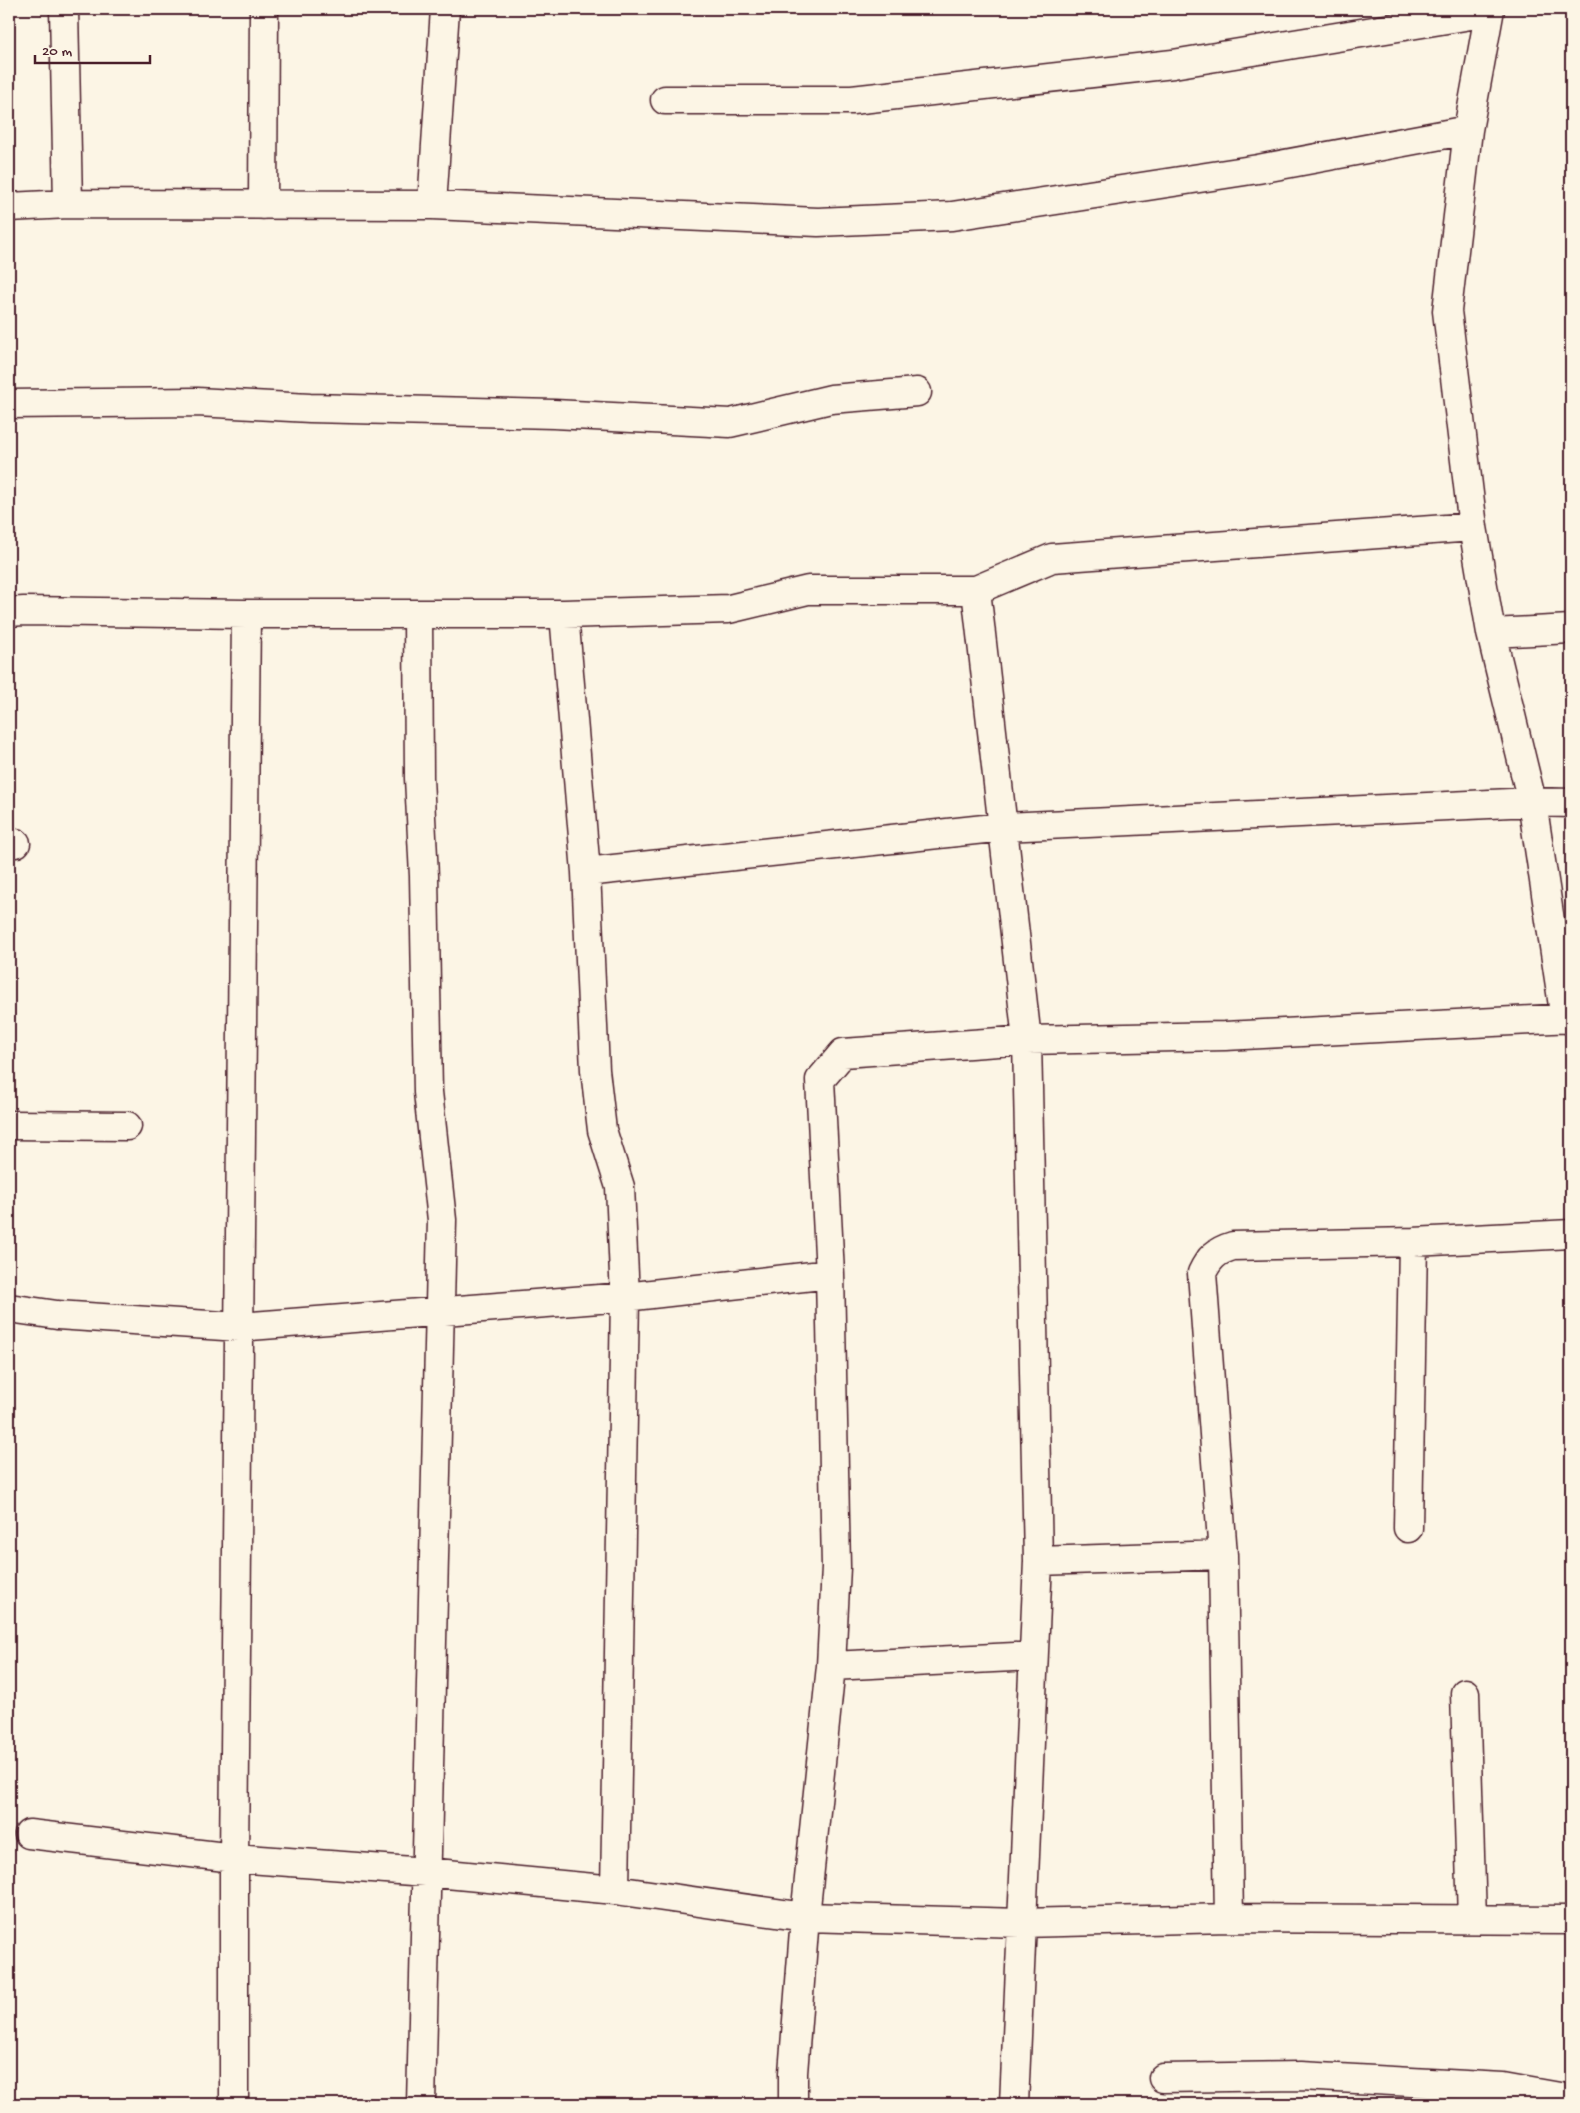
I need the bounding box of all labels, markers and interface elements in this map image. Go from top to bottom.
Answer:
scale bar [35,32,150,64]
text: 20 m [42,43,72,61]

